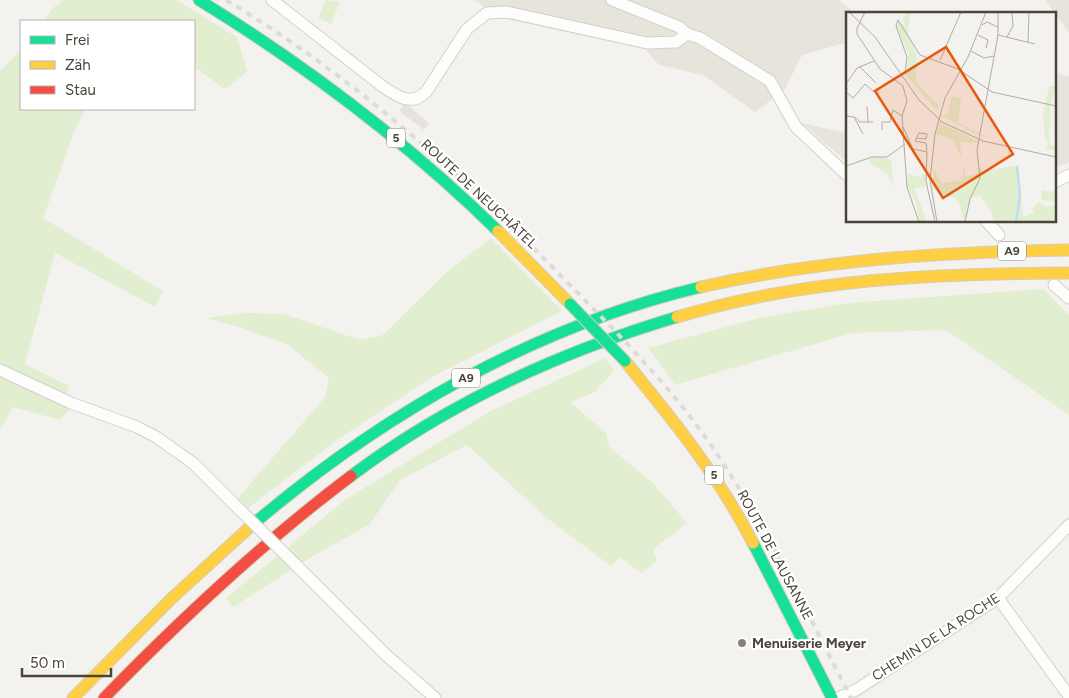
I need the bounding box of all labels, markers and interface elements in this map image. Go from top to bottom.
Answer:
inset map [846,12,1056,222]
legend [20,20,195,110]
text: Frei [65,31,90,49]
text: Zäh [65,56,91,74]
text: Stau [65,81,96,99]
road number: 5 [387,128,405,148]
street label: ROUTE DE NEUCHÂTEL [417,136,541,253]
road number: A9 [998,242,1026,260]
road number: A9 [452,368,480,388]
road number: 5 [705,466,723,484]
street label: ROUTE DE LAUSANNE [733,487,817,623]
street label: CHEMIN DE LA ROCHE [869,589,1003,685]
place label: Menuiserie Meyer [752,635,867,652]
marker: Menuiserie Meyer [736,637,748,649]
scale bar [22,646,111,678]
text: 50 m [30,654,65,672]

